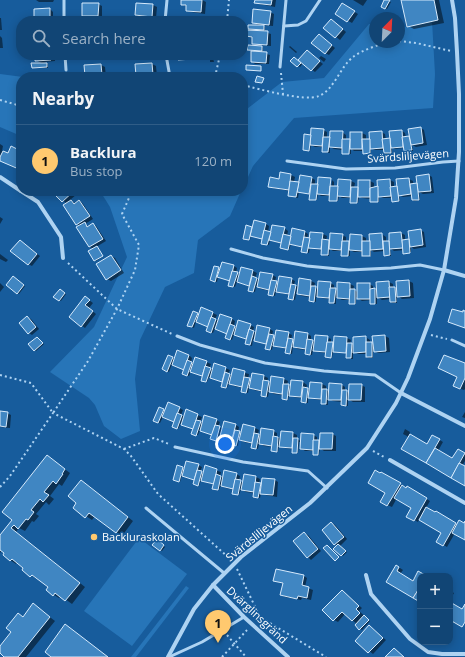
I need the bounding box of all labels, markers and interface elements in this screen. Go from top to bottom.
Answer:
north arrow [369,12,405,48]
search box [16,16,248,60]
icon: search [30,27,52,49]
text: Search here [62,28,146,48]
text: Nearby [32,87,94,110]
text: Backlura [70,142,136,162]
street label: Svärdsliljevägen [367,145,449,166]
text: 1 [41,152,49,170]
text: 120 m [194,152,232,170]
text: Bus stop [70,162,123,180]
your location [215,434,235,454]
street label: Svärdsliljevägen [222,501,295,564]
place label: Backluraskolan [102,529,180,544]
marker: Backluraskolan [89,532,99,542]
map controls [417,573,453,645]
button: + [417,573,453,609]
street label: Dvärglinsgränd [224,583,291,647]
button: − [417,609,453,645]
pin: 1 [205,610,231,643]

